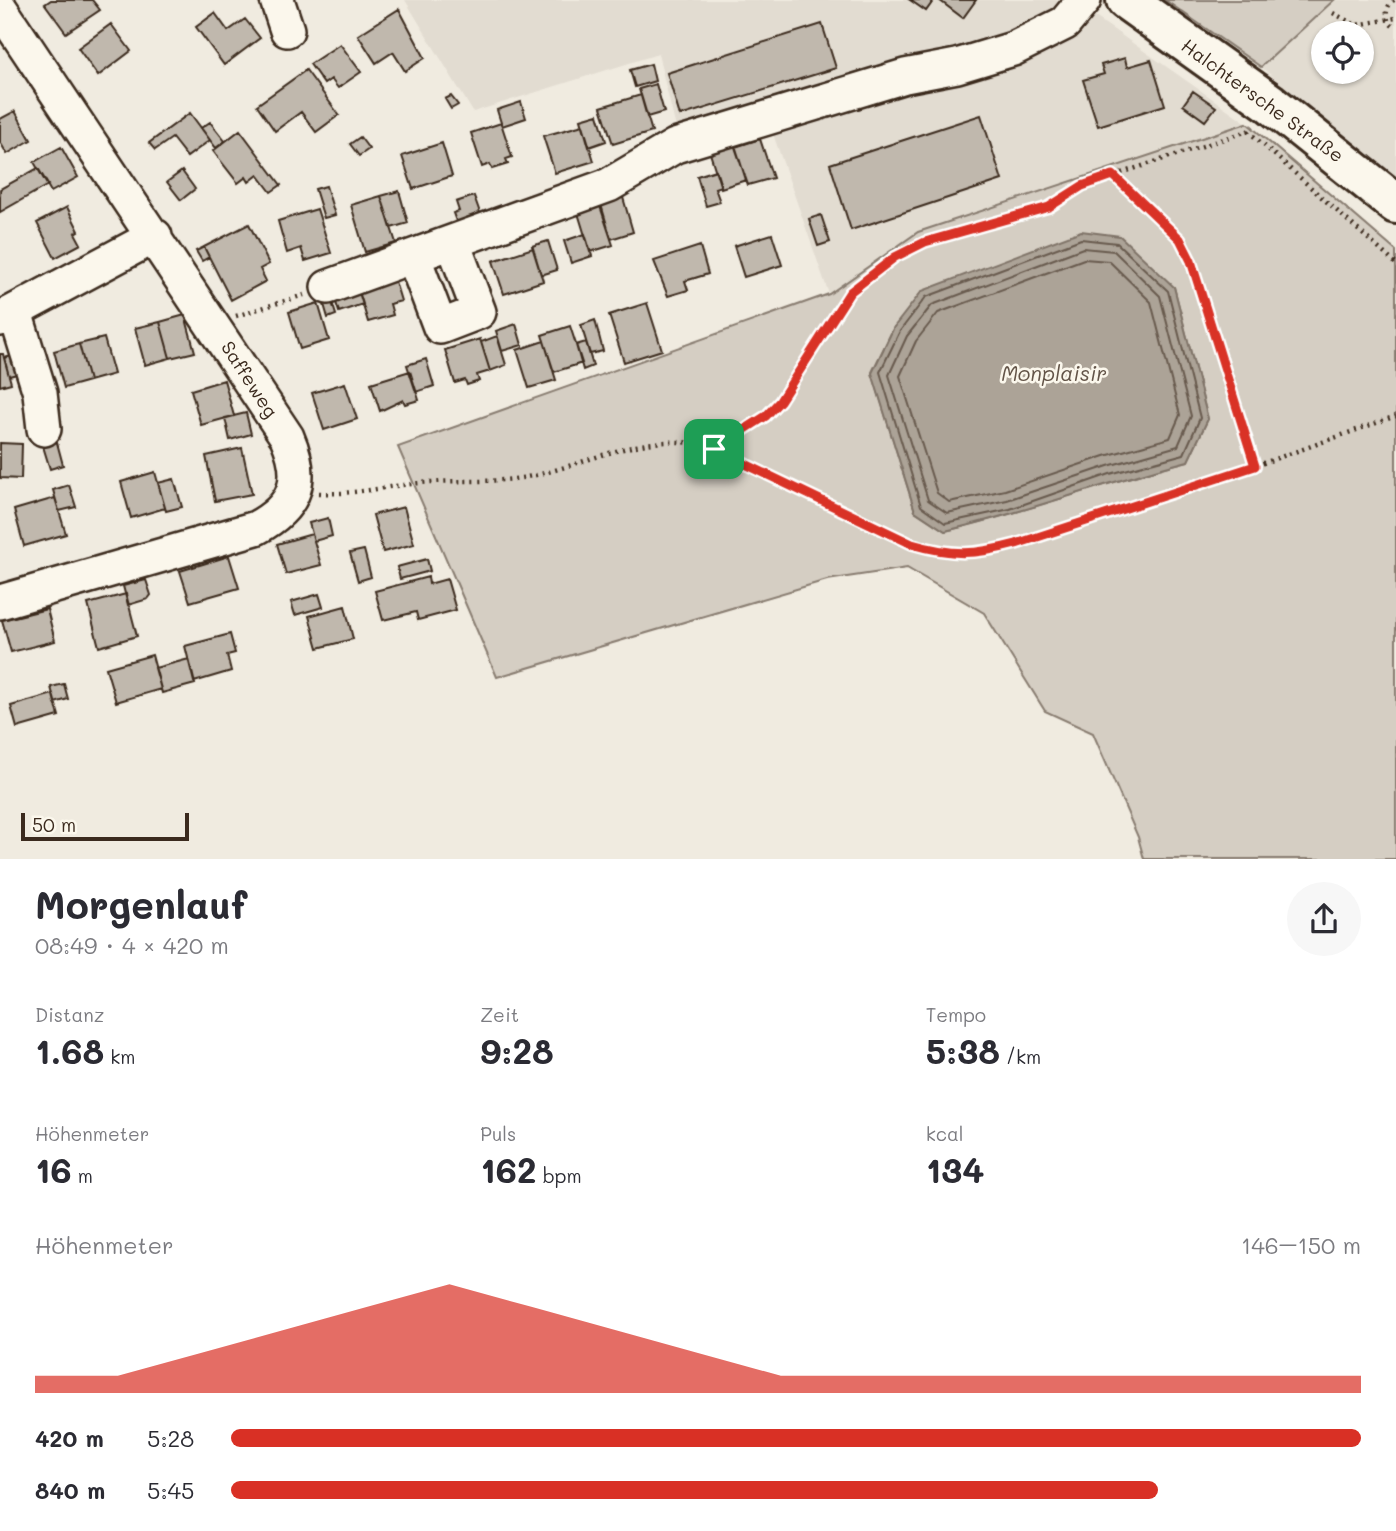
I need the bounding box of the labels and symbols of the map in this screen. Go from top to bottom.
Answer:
street label: Halchtersche Straße [1177,33,1349,167]
street label: Saffeweg [216,336,284,422]
water label: Monplaisir [1001,359,1107,386]
pin [684,419,744,479]
scale bar [21,810,189,842]

